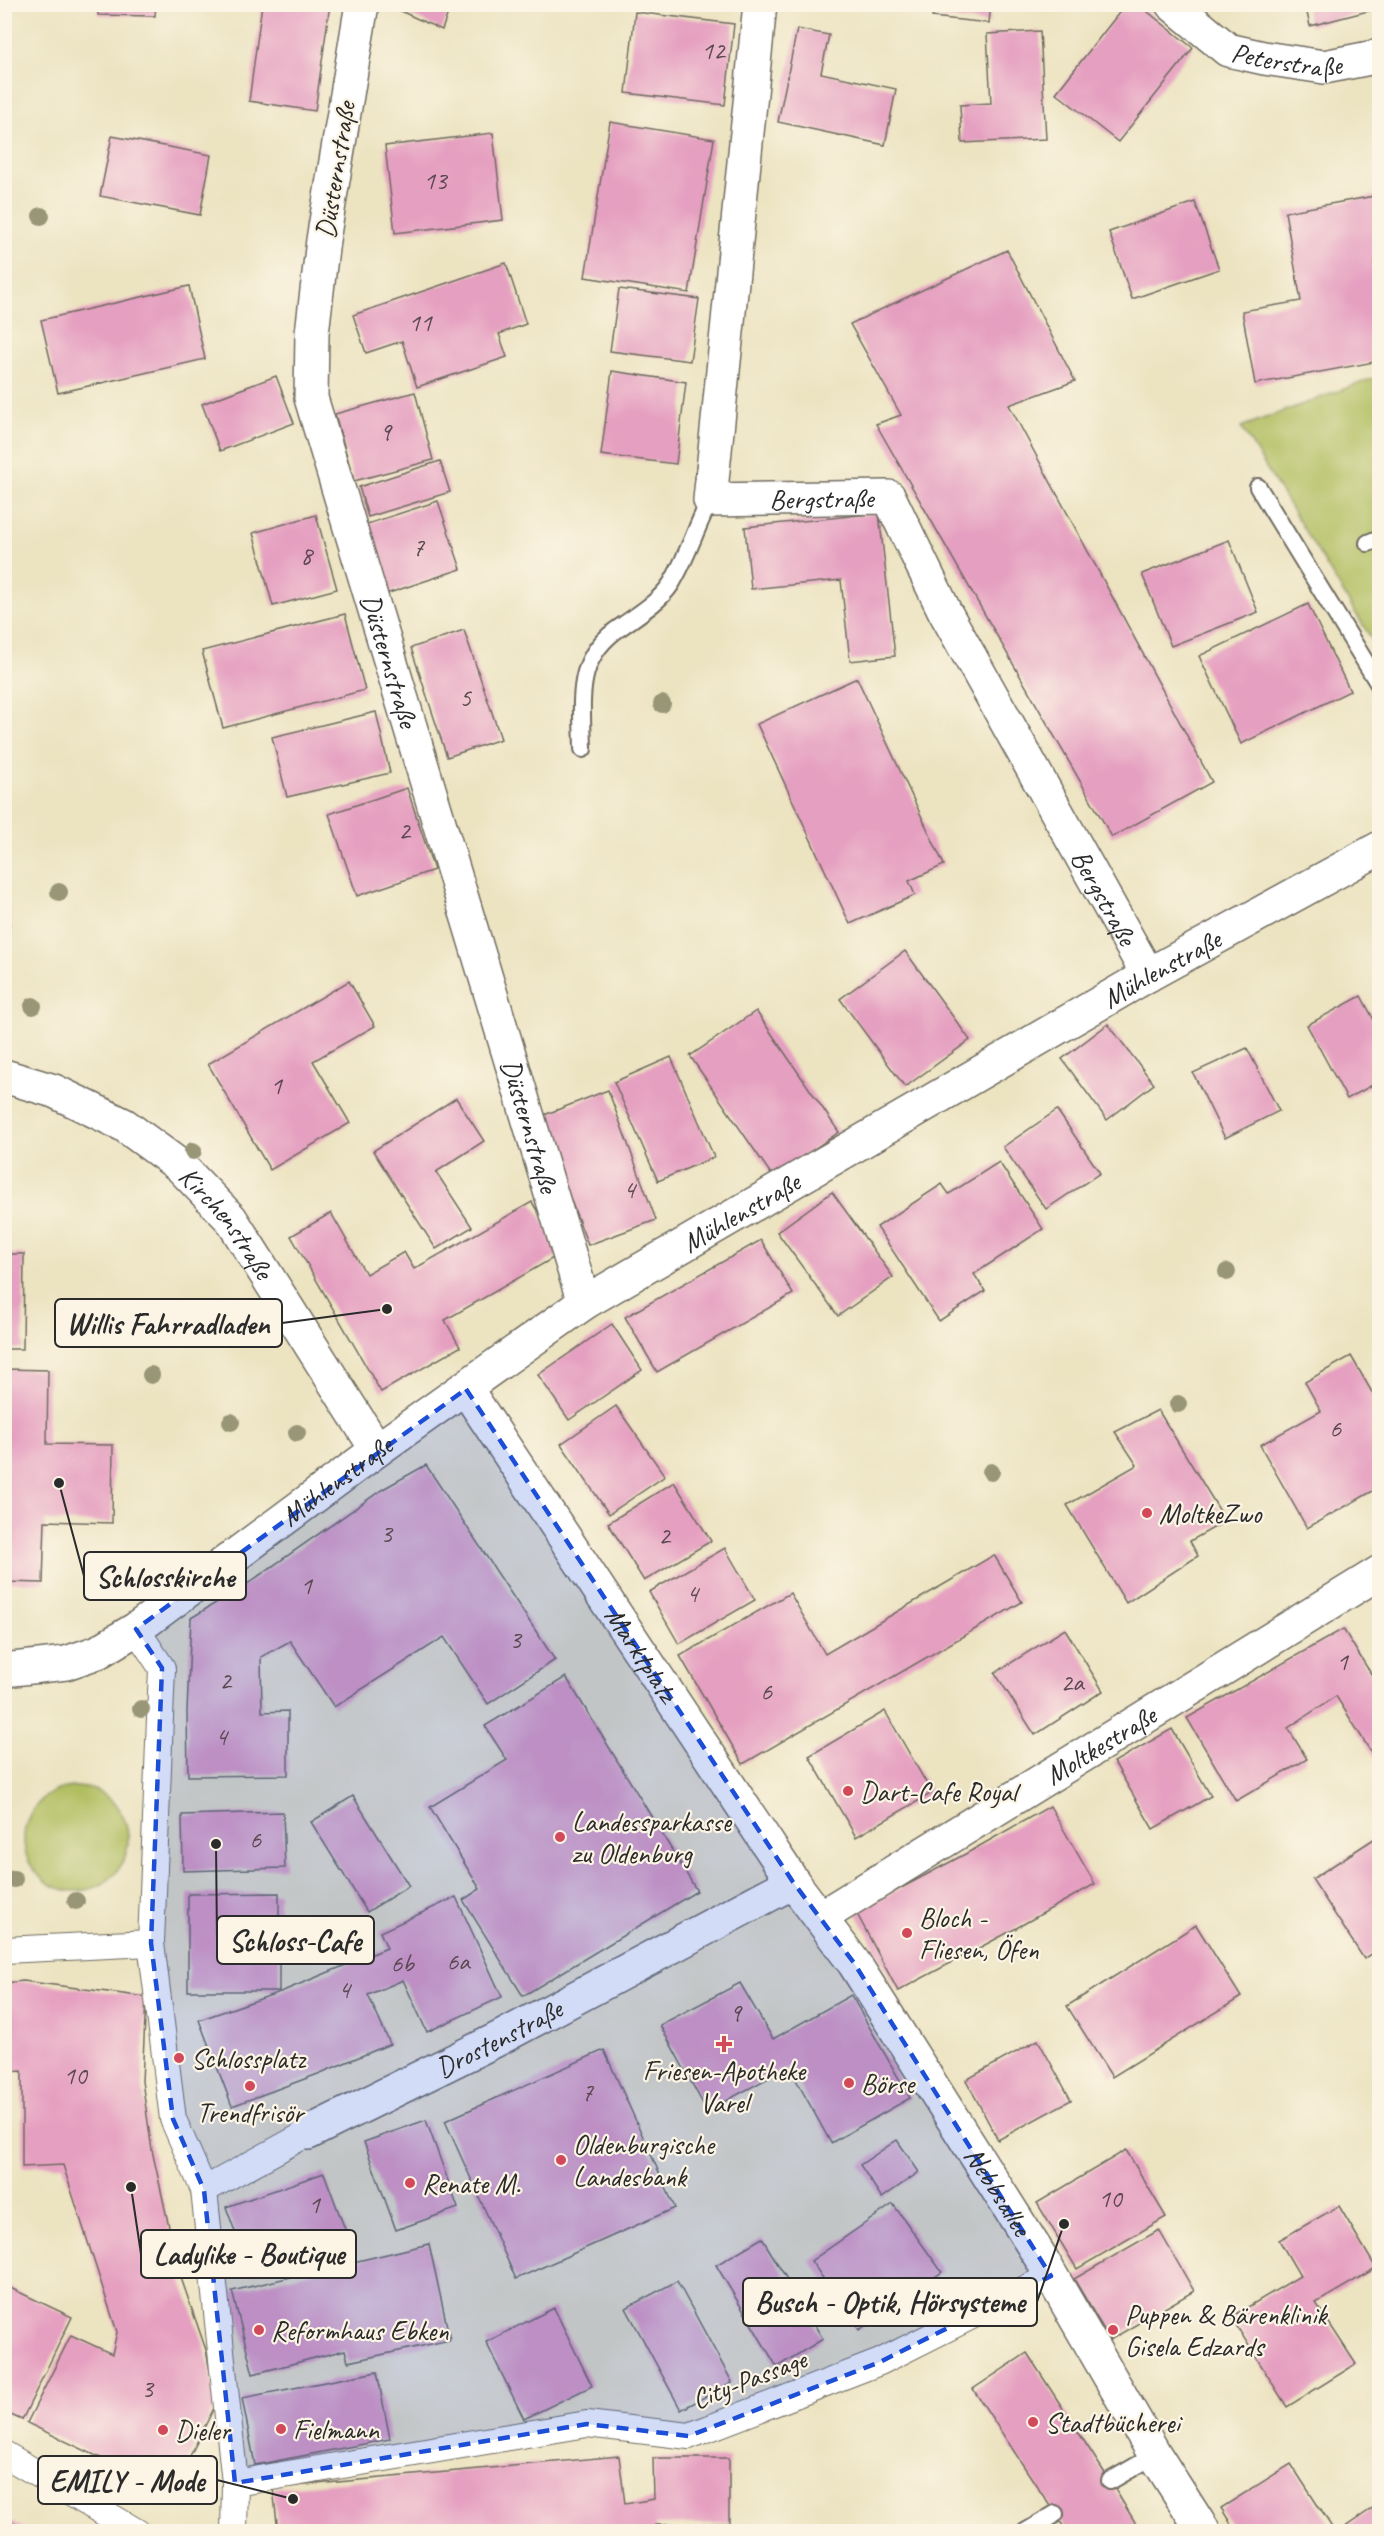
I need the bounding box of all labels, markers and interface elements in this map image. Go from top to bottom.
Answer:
house number: 12 [701,34,727,67]
street label: Peterstraße [1228,34,1346,85]
street label: Düsternstraße [307,97,363,241]
house number: 13 [423,164,449,197]
house number: 11 [408,306,433,339]
house number: 9 [379,415,393,448]
street label: Bergstraße [769,480,876,517]
house number: 7 [412,531,425,564]
house number: 8 [300,539,314,572]
street label: Düsternstraße [354,590,427,733]
house number: 5 [459,681,472,714]
house number: 2 [398,814,412,847]
street label: Bergstraße [1064,843,1146,953]
street label: Mühlenstraße [1096,920,1228,1015]
street label: Düsternstraße [494,1055,568,1199]
house number: 1 [270,1069,283,1102]
street label: Kirchenstraße [172,1158,283,1287]
street label: Mühlenstraße [676,1163,808,1260]
house number: 4 [623,1173,637,1206]
callout: Willis Fahrradladen [55,1299,282,1347]
text: Willis Fahrradladen [66,1305,271,1343]
house number: 6 [1329,1412,1342,1445]
street label: Mühlenstraße [273,1426,400,1533]
place label: MoltkeZwo [1159,1496,1263,1531]
marker: MoltkeZwo [1140,1506,1154,1520]
house number: 3 [380,1517,394,1550]
house number: 2 [658,1519,672,1552]
callout: Schlosskirche [84,1552,246,1600]
text: Schlosskirche [96,1558,236,1596]
house number: 1 [300,1569,313,1602]
house number: 4 [686,1577,700,1610]
street label: Marktplatz [598,1600,688,1711]
house number: 3 [509,1623,523,1656]
house number: 1 [1336,1645,1349,1678]
house number: 2 [219,1664,233,1697]
house number: 2a [1060,1666,1085,1699]
house number: 6 [760,1675,773,1708]
street label: Moltkestraße [1038,1696,1164,1792]
house number: 4 [215,1720,229,1753]
place label: Dart-Cafe Royal [860,1774,1022,1809]
marker: Dart-Cafe Royal [841,1784,855,1798]
place label: Landessparkasse zu Oldenburg [572,1804,733,1871]
house number: 6 [249,1823,262,1856]
marker: Landessparkasse zu Oldenburg [553,1830,567,1844]
place label: Bloch - Fliesen, Öfen [919,1900,1039,1967]
callout: Schloss-Cafe [217,1916,374,1964]
text: Schloss-Cafe [229,1922,363,1960]
marker: Bloch - Fliesen, Öfen [900,1926,914,1940]
house number: 6a [446,1945,471,1978]
house number: 6b [390,1947,415,1980]
house number: 4 [338,1973,352,2006]
street label: Drostenstraße [429,1990,570,2085]
house number: 9 [729,1996,743,2029]
marker: Friesen-Apotheke Varel [717,2037,731,2051]
place label: Schlossplatz [191,2041,307,2076]
marker: Schlossplatz [172,2051,186,2065]
place label: Friesen-Apotheke Varel [643,2053,807,2120]
house number: 10 [63,2059,89,2092]
place label: Börse [861,2066,916,2101]
house number: 7 [581,2076,594,2109]
marker: Börse [842,2076,856,2090]
marker: Trendfrisör [243,2079,257,2093]
place label: Trendfrisör [197,2095,306,2130]
place label: Oldenburgische Landesbank [573,2127,716,2194]
street label: Nebbsallee [957,2140,1041,2244]
marker: Oldenburgische Landesbank [554,2153,568,2167]
place label: Renate M. [422,2166,521,2201]
marker: Renate M. [403,2176,417,2190]
house number: 10 [1098,2182,1124,2215]
house number: 1 [308,2188,321,2221]
callout: Ladylike - Boutique [141,2230,356,2278]
text: Ladylike - Boutique [153,2235,347,2274]
callout: Busch - Optik, Hörsysteme [743,2278,1037,2326]
text: Busch - Optik, Hörsysteme [755,2283,1027,2321]
place label: Puppen & Bärenklinik Gisela Edzards [1125,2297,1328,2364]
place label: Reformhaus Ebken [271,2313,449,2348]
marker: Reformhaus Ebken [252,2323,266,2337]
marker: Puppen & Bärenklinik Gisela Edzards [1106,2323,1120,2337]
street label: City-Passage [687,2341,813,2417]
house number: 3 [141,2372,155,2405]
place label: Stadtbücherei [1045,2405,1183,2440]
place label: Fielmann [293,2412,380,2447]
place label: Dieler [175,2413,232,2448]
marker: Stadtbücherei [1026,2415,1040,2429]
marker: Fielmann [274,2422,288,2436]
marker: Dieler [156,2423,170,2437]
callout: EMILY - Mode [38,2456,217,2504]
text: EMILY - Mode [49,2462,207,2500]

